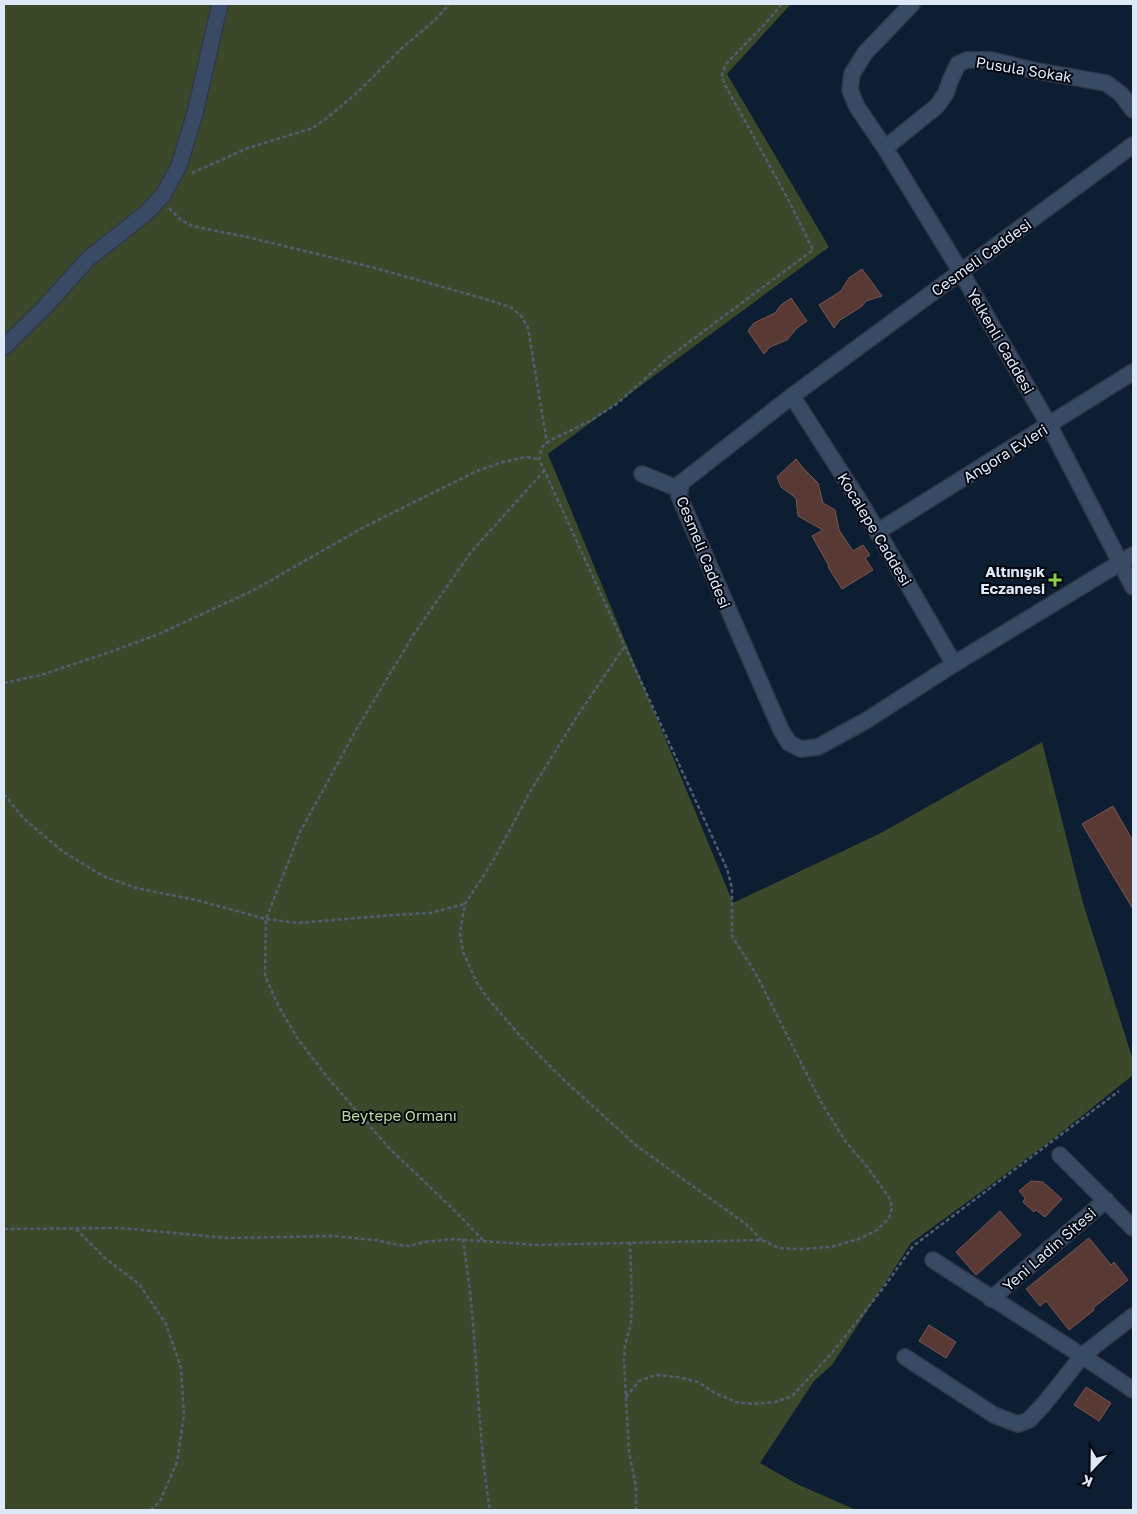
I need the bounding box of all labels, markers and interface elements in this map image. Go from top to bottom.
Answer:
street label: Pusula Sokak [975,53,1074,86]
street label: Cesmeli Caddesi [927,215,1035,299]
street label: Yelkenli Caddesi [964,285,1038,397]
street label: Angora Evleri [960,420,1050,486]
street label: Kocalepe Caddesi [834,469,916,589]
street label: Cesmeli Caddesi [673,493,735,611]
place label: Altınışık Eczanesi [980,562,1045,597]
marker: Altınışık Eczanesi [1049,574,1061,586]
park label: Beytepe Ormanı [341,1106,457,1124]
street label: Yeni Ladin Sitesi [999,1204,1099,1294]
north arrow [1067,1444,1117,1494]
text: K [1079,1472,1095,1491]

